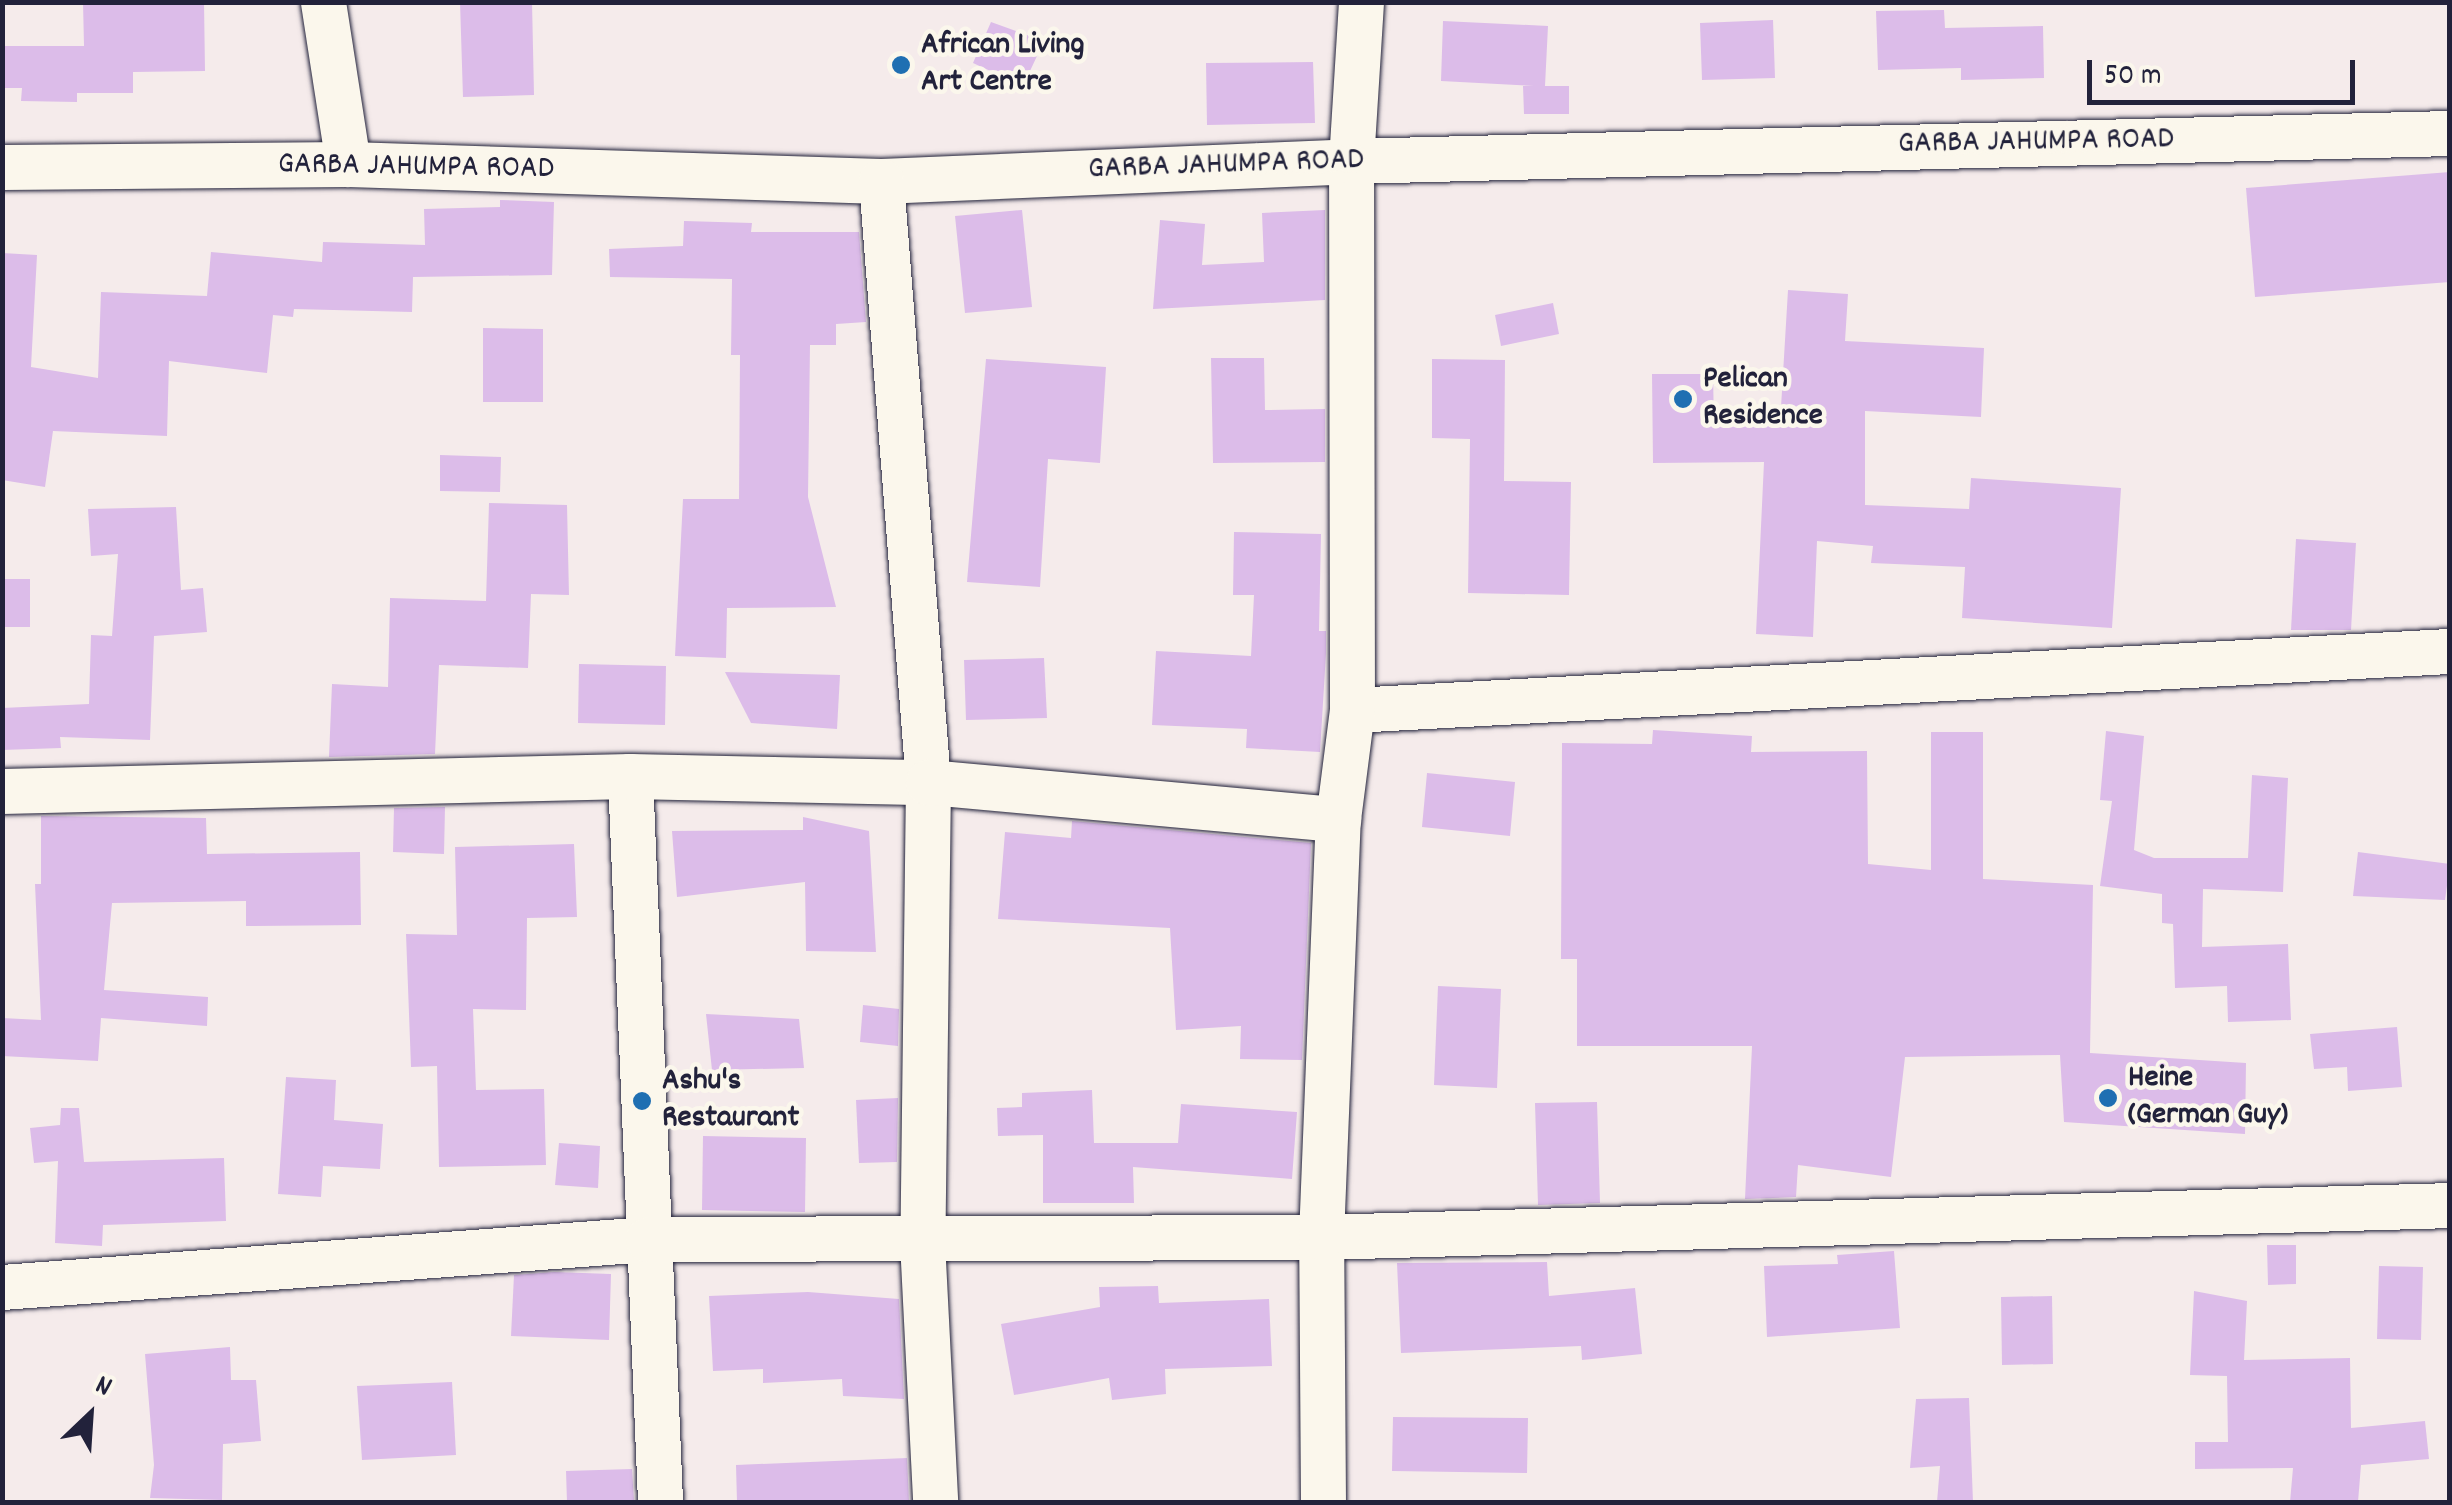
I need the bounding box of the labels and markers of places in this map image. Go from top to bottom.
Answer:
place label: African Living Art Centre [921,28,1084,103]
marker: African Living Art Centre [890,54,912,76]
place label: Pelican Residence [1703,362,1823,437]
marker: Pelican Residence [1672,388,1694,410]
place label: Heine (German Guy) [2128,1061,2288,1136]
place label: Ashu's Restaurant [662,1064,799,1139]
marker: Heine (German Guy) [2097,1087,2119,1109]
marker: Ashu's Restaurant [631,1090,653,1112]

